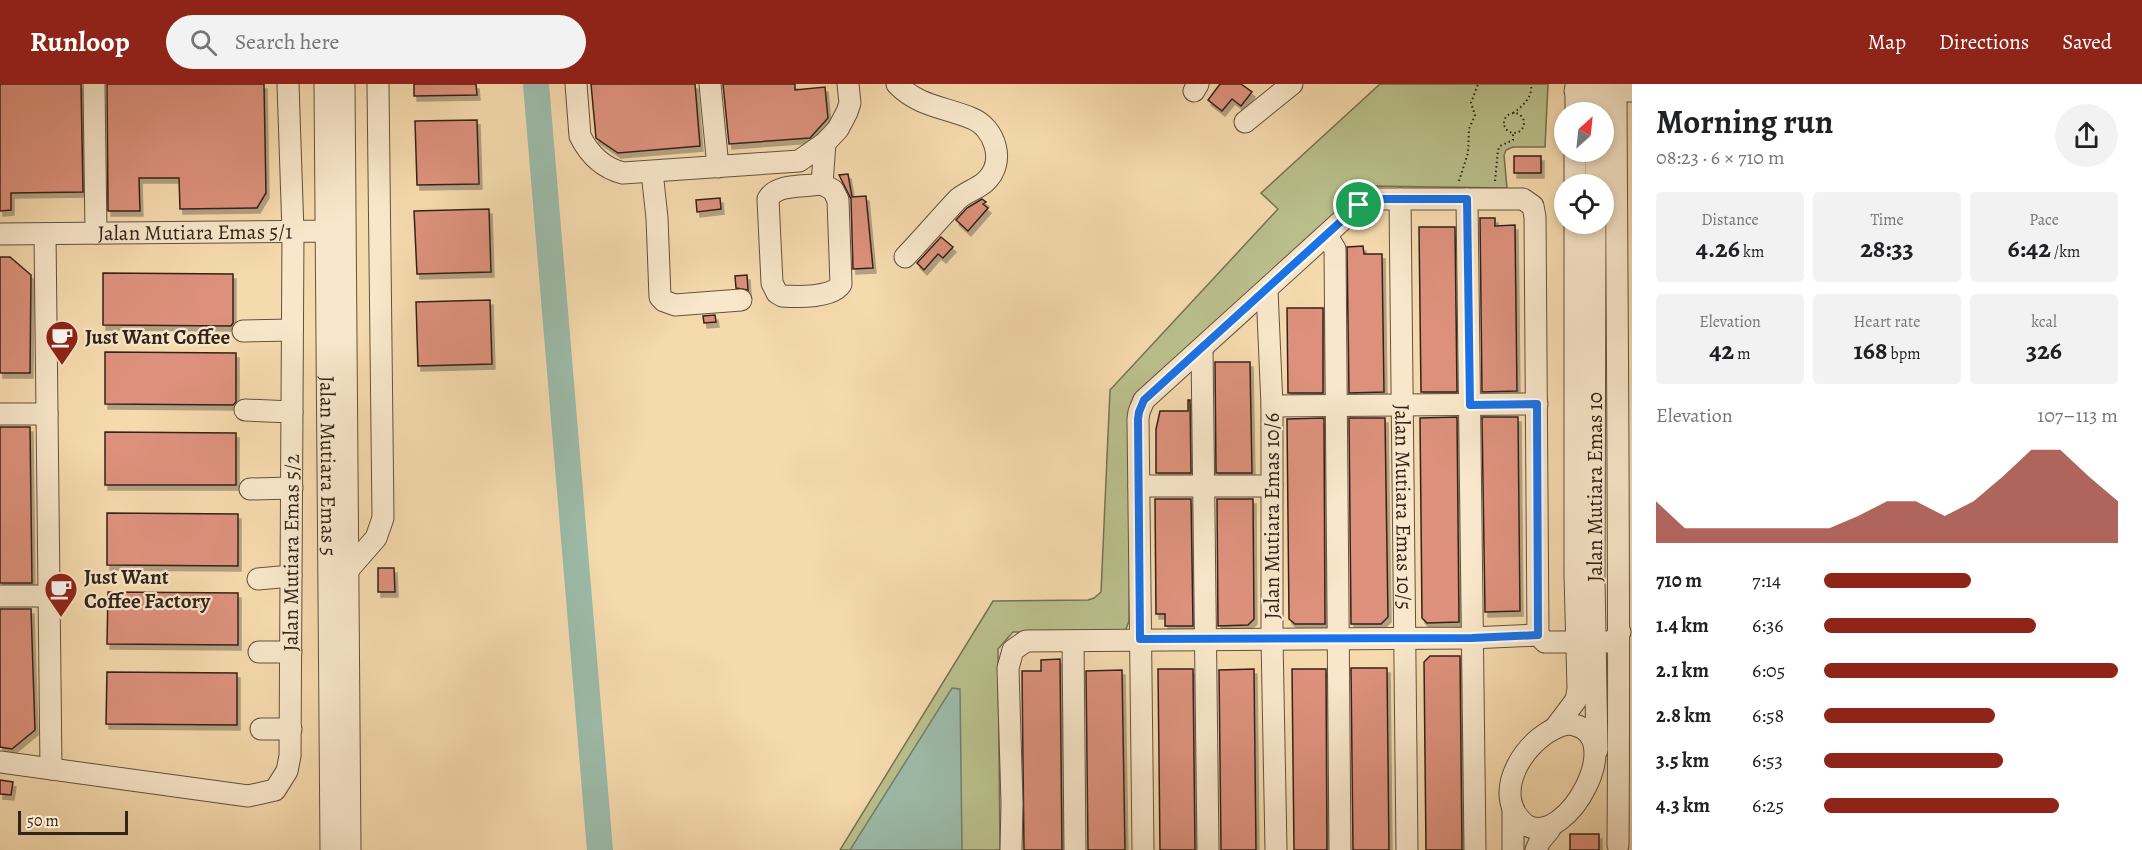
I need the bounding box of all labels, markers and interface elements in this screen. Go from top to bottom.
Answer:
search box [166,15,586,69]
text: Runloop [30,23,130,61]
icon: search [187,26,220,59]
text: Search here [235,27,339,57]
text: Map [1868,28,1906,56]
text: Directions [1939,28,2029,56]
text: Saved [2062,28,2112,56]
text: Morning run [1656,99,1833,144]
north arrow [1554,102,1614,162]
map controls [1554,102,1614,234]
button: share [2055,104,2118,167]
text: 08:23 · 6 × 710 m [1656,144,1785,171]
button: locate [1554,174,1614,234]
pin [1333,179,1384,230]
icon: arrive [1342,188,1375,221]
text: Distance [1701,209,1759,231]
text: Time [1870,209,1904,231]
text: Pace [2029,209,2059,231]
street label: Jalan Mutiara Emas 5/1 [98,217,292,247]
text: 4.26 [1696,231,1740,266]
text: 28:33 [1860,231,1914,266]
text: 6:42 [2008,231,2051,266]
text: km [1740,241,1764,263]
text: /km [2051,241,2080,263]
text: Elevation [1699,311,1761,333]
text: Heart rate [1854,311,1920,333]
text: kcal [2031,311,2057,333]
cafe icon: Just Want Coffee [44,319,80,366]
place label: Just Want Coffee [85,323,230,351]
text: 42 [1709,333,1734,368]
text: 168 [1854,333,1887,368]
text: 326 [2026,333,2062,368]
text: m [1734,343,1751,365]
text: bpm [1887,343,1921,365]
street label: Jalan Mutiara Emas 5 [313,376,343,556]
street label: Jalan Mutiara Emas 10 [1581,392,1609,582]
text: Elevation [1656,402,1733,429]
text: 107–113 m [2037,402,2118,429]
street label: Jalan Mutiara Emas 10/5 [1388,404,1418,610]
street label: Jalan Mutiara Emas 10/6 [1258,413,1286,619]
street label: Jalan Mutiara Emas 5/2 [277,454,306,652]
place label: Just Want Coffee Factory [84,563,211,615]
text: 710 m [1656,567,1702,594]
text: 7:14 [1752,567,1781,594]
cafe icon: Just Want Coffee Factory [43,571,79,618]
text: 1.4 km [1656,612,1709,639]
text: 6:36 [1752,612,1784,639]
text: 2.1 km [1656,657,1709,684]
text: 6:05 [1752,657,1785,684]
text: 2.8 km [1656,702,1711,729]
text: 6:58 [1752,702,1784,729]
text: 3.5 km [1656,747,1709,774]
text: 6:53 [1752,747,1783,774]
text: 4.3 km [1656,792,1710,819]
text: 6:25 [1752,792,1784,819]
scale bar [18,808,128,836]
text: 50 m [27,810,59,832]

